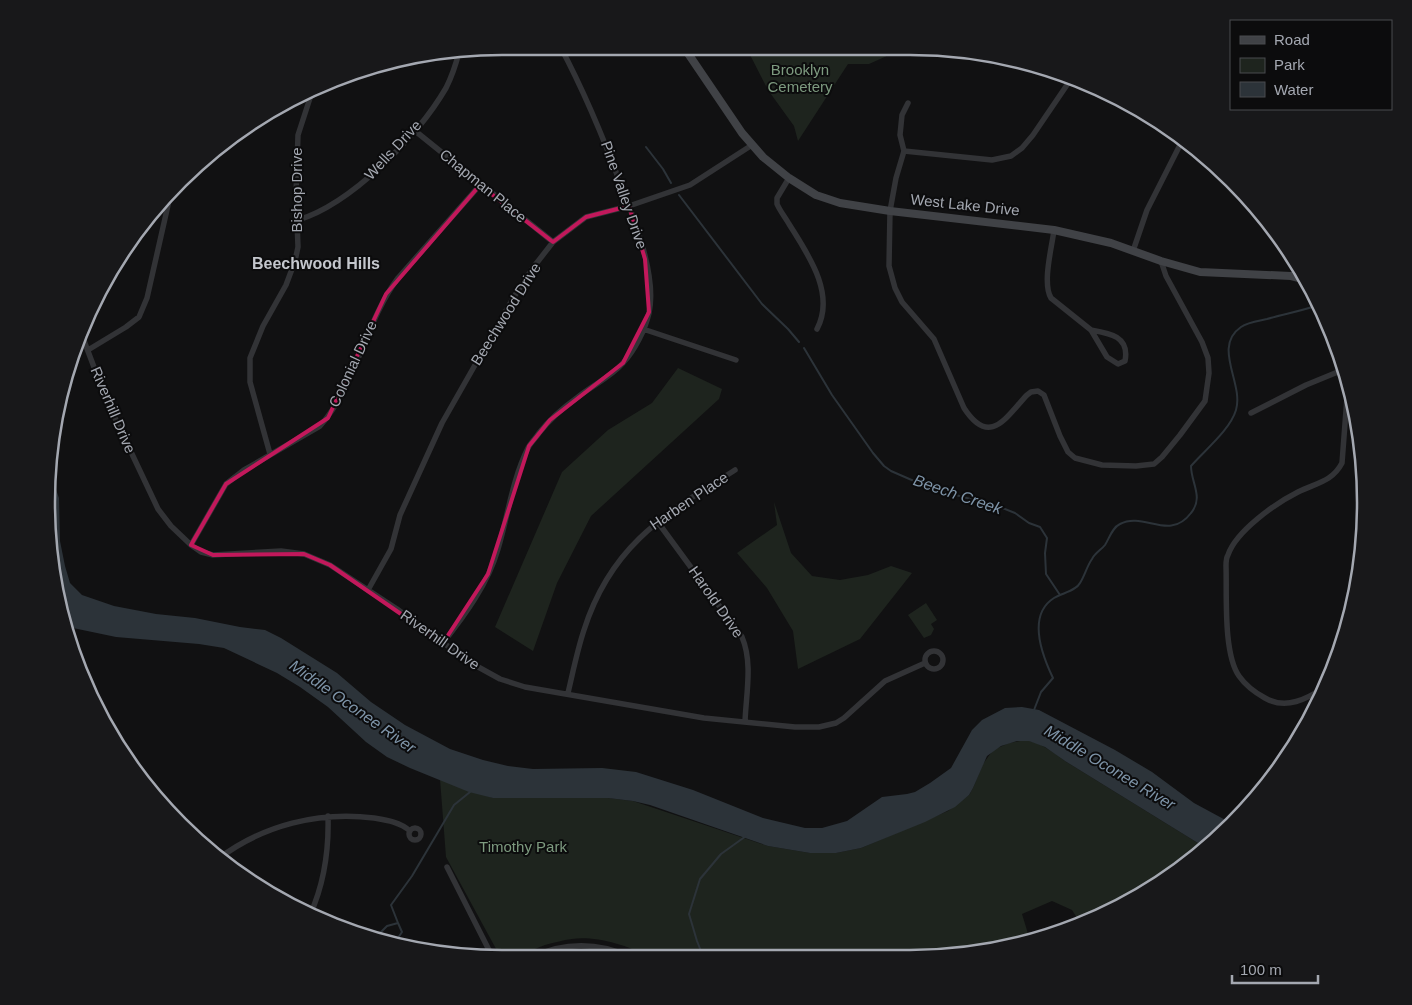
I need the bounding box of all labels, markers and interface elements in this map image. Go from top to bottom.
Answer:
legend [1230,20,1392,110]
text: Road [1274,31,1310,48]
text: Park [1274,56,1305,73]
park label: Brooklyn Cemetery [767,61,833,95]
text: Water [1274,81,1313,98]
street label: Wells Drive [361,116,425,183]
street label: Pine Valley Drive [598,139,651,251]
street label: Chapman Place [436,145,530,226]
street label: Bishop Drive [288,147,305,233]
street label: West Lake Drive [910,190,1021,219]
district label: Beechwood Hills [252,255,380,272]
street label: Beechwood Drive [467,259,544,368]
street label: Colonial Drive [325,318,380,410]
street label: Riverhill Drive [88,364,139,456]
street label: Harben Place [646,468,731,533]
water label: Beech Creek [911,471,1005,518]
street label: Harold Drive [686,563,747,641]
street label: Riverhill Drive [398,606,483,673]
water label: Middle Oconee River [287,657,419,757]
water label: Middle Oconee River [1041,722,1179,814]
park label: Timothy Park [479,838,567,855]
scale bar [1232,952,1318,984]
text: 100 m [1240,961,1282,978]

